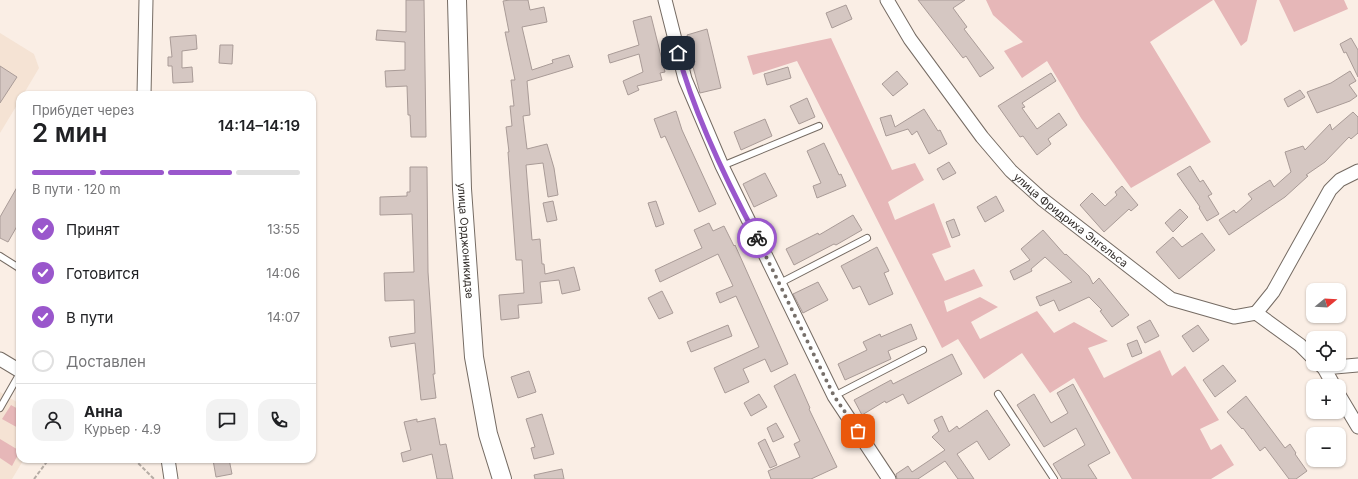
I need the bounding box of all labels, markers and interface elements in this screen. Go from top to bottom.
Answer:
pin [661,36,695,70]
icon: home [667,42,689,64]
text: Прибудет через [32,102,134,118]
text: 14:14–14:19 [218,116,300,135]
text: 2 мин [32,117,107,148]
street label: улица Фридриха Энгельса [1011,170,1131,270]
text: В пути · 120 m [32,181,121,197]
street label: улица Орджоникидзе [455,183,477,299]
icon: check [32,218,54,240]
courier [737,218,777,258]
text: Принят [66,220,119,239]
text: 13:55 [267,221,300,237]
icon: bike [746,227,768,249]
icon: check [32,262,54,284]
text: Готовится [66,264,139,283]
text: 14:06 [266,265,300,281]
north arrow [1306,283,1346,323]
map controls [1306,283,1346,467]
icon: check [32,306,54,328]
text: В пути [66,308,113,327]
text: 14:07 [267,309,300,325]
button: locate [1306,331,1346,371]
text: Доставлен [66,352,146,371]
button: + [1306,379,1346,419]
button: person [32,399,74,441]
button: chat [206,399,248,441]
button: phone [258,399,300,441]
text: Анна [84,402,123,421]
pin [841,414,875,448]
icon: bag [847,420,869,442]
text: Курьер · 4.9 [84,421,161,437]
button: − [1306,427,1346,467]

